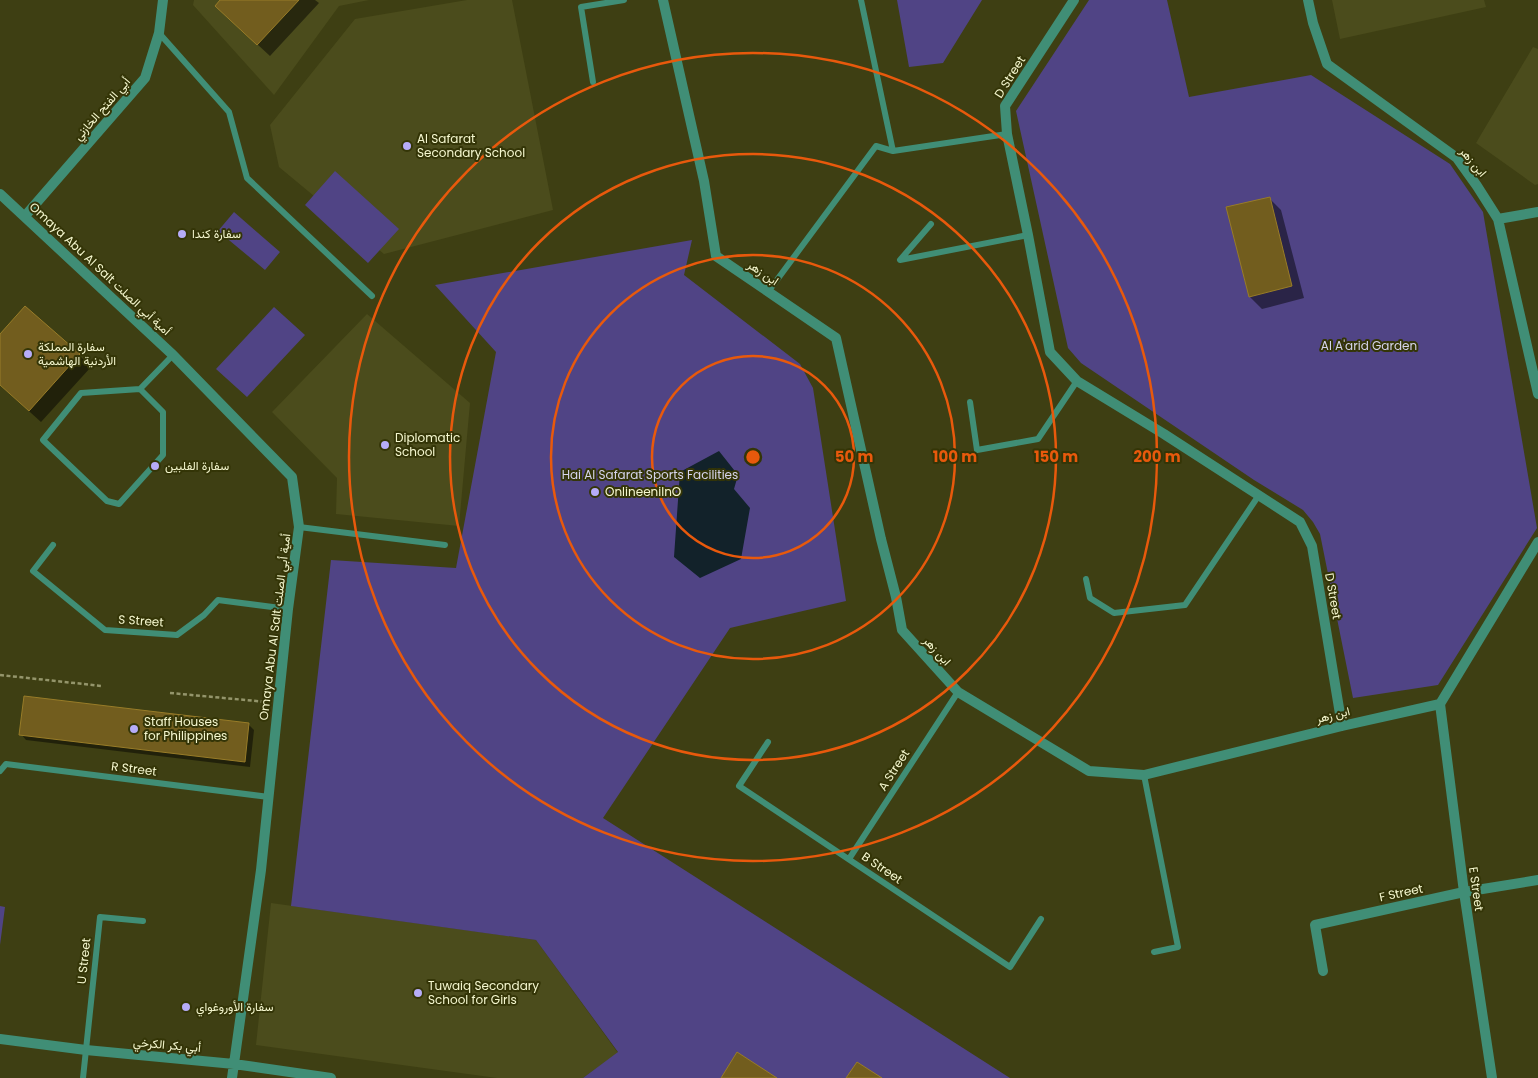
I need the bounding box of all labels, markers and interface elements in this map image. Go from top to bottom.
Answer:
street label: D Street [990,52,1029,101]
street label: أبي الفتح الخازني [69,73,135,145]
place label: Al Safarat Secondary School [417,130,525,161]
marker: Al Safarat Secondary School [401,140,413,152]
street label: ابن زهر [1455,142,1491,180]
street label: Omaya Abu Al Salt أمية أبي الصلت [24,198,175,341]
place label: سفارة كندا [192,225,241,242]
marker: سفارة كندا [176,228,188,240]
street label: ابن زهر [743,255,782,289]
park label: Al A'arid Garden [1321,337,1417,354]
place label: سفارة المملكة الأردنية الهاشمية [38,338,116,369]
marker: سفارة المملكة الأردنية الهاشمية [22,348,34,360]
place label: Diplomatic School [395,429,460,460]
marker: Diplomatic School [379,439,391,451]
text: 50 m [835,446,873,467]
text: 100 m [933,446,977,467]
text: 150 m [1034,446,1078,467]
text: 200 m [1133,446,1181,467]
centre of rings [744,448,762,466]
place label: سفارة الفلبين [165,457,229,474]
marker: سفارة الفلبين [149,460,161,472]
park label: Hai Al Safarat Sports Facilities [562,466,738,483]
place label: OnlineenilnO [605,483,681,500]
marker: OnlineenilnO [589,486,601,498]
street label: Omaya Abu Al Salt أمية أبي الصلت [255,532,296,721]
street label: D Street [1321,571,1346,620]
street label: S Street [118,610,164,631]
street label: ابن زهر [919,631,955,669]
street label: ابن زهر [1313,702,1352,727]
place label: Staff Houses for Philippines [144,713,227,744]
marker: Staff Houses for Philippines [128,723,140,735]
street label: A Street [874,746,913,794]
street label: R Street [110,757,158,780]
street label: B Street [859,848,906,887]
street label: E Street [1465,866,1488,912]
street label: F Street [1377,880,1424,905]
street label: U Street [73,937,94,985]
place label: Tuwaiq Secondary School for Girls [428,977,539,1008]
marker: Tuwaiq Secondary School for Girls [412,987,424,999]
place label: سفارة الأوروغواي [196,998,274,1017]
marker: سفارة الأوروغواي [180,1001,192,1013]
street label: أبي بكر الكرخي [132,1033,202,1058]

